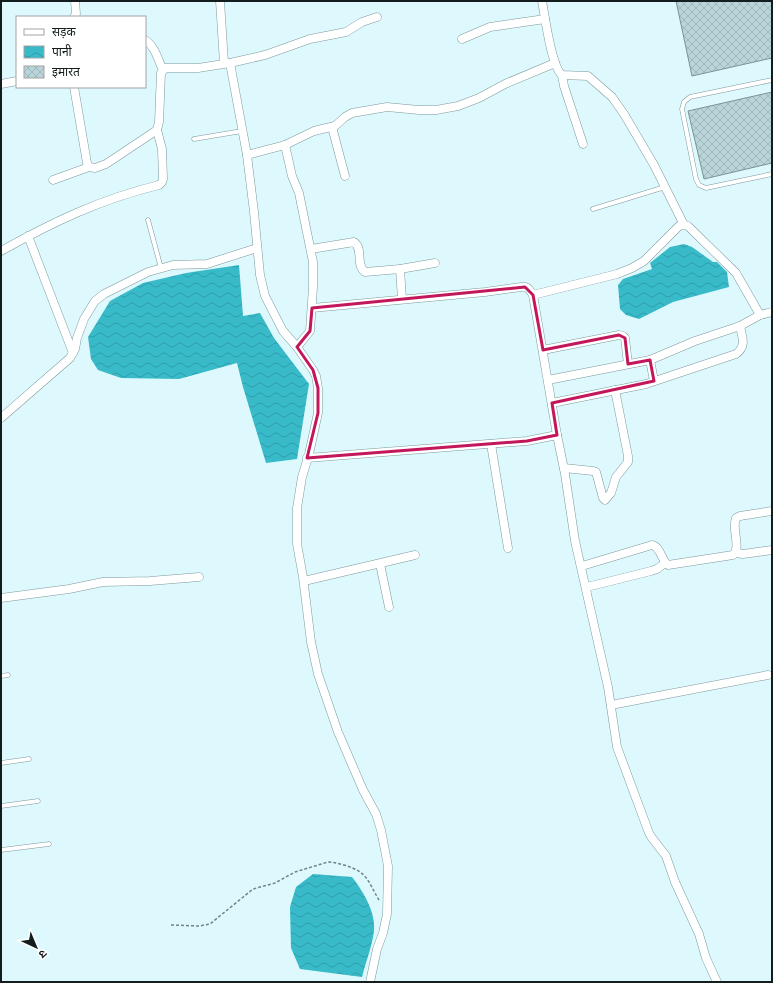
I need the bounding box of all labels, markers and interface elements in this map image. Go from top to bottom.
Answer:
legend [16,16,146,88]
text: सड़क [52,25,77,39]
text: पानी [52,44,73,59]
text: इमारत [52,65,81,79]
north arrow [16,927,56,967]
text: उ [36,948,49,961]

